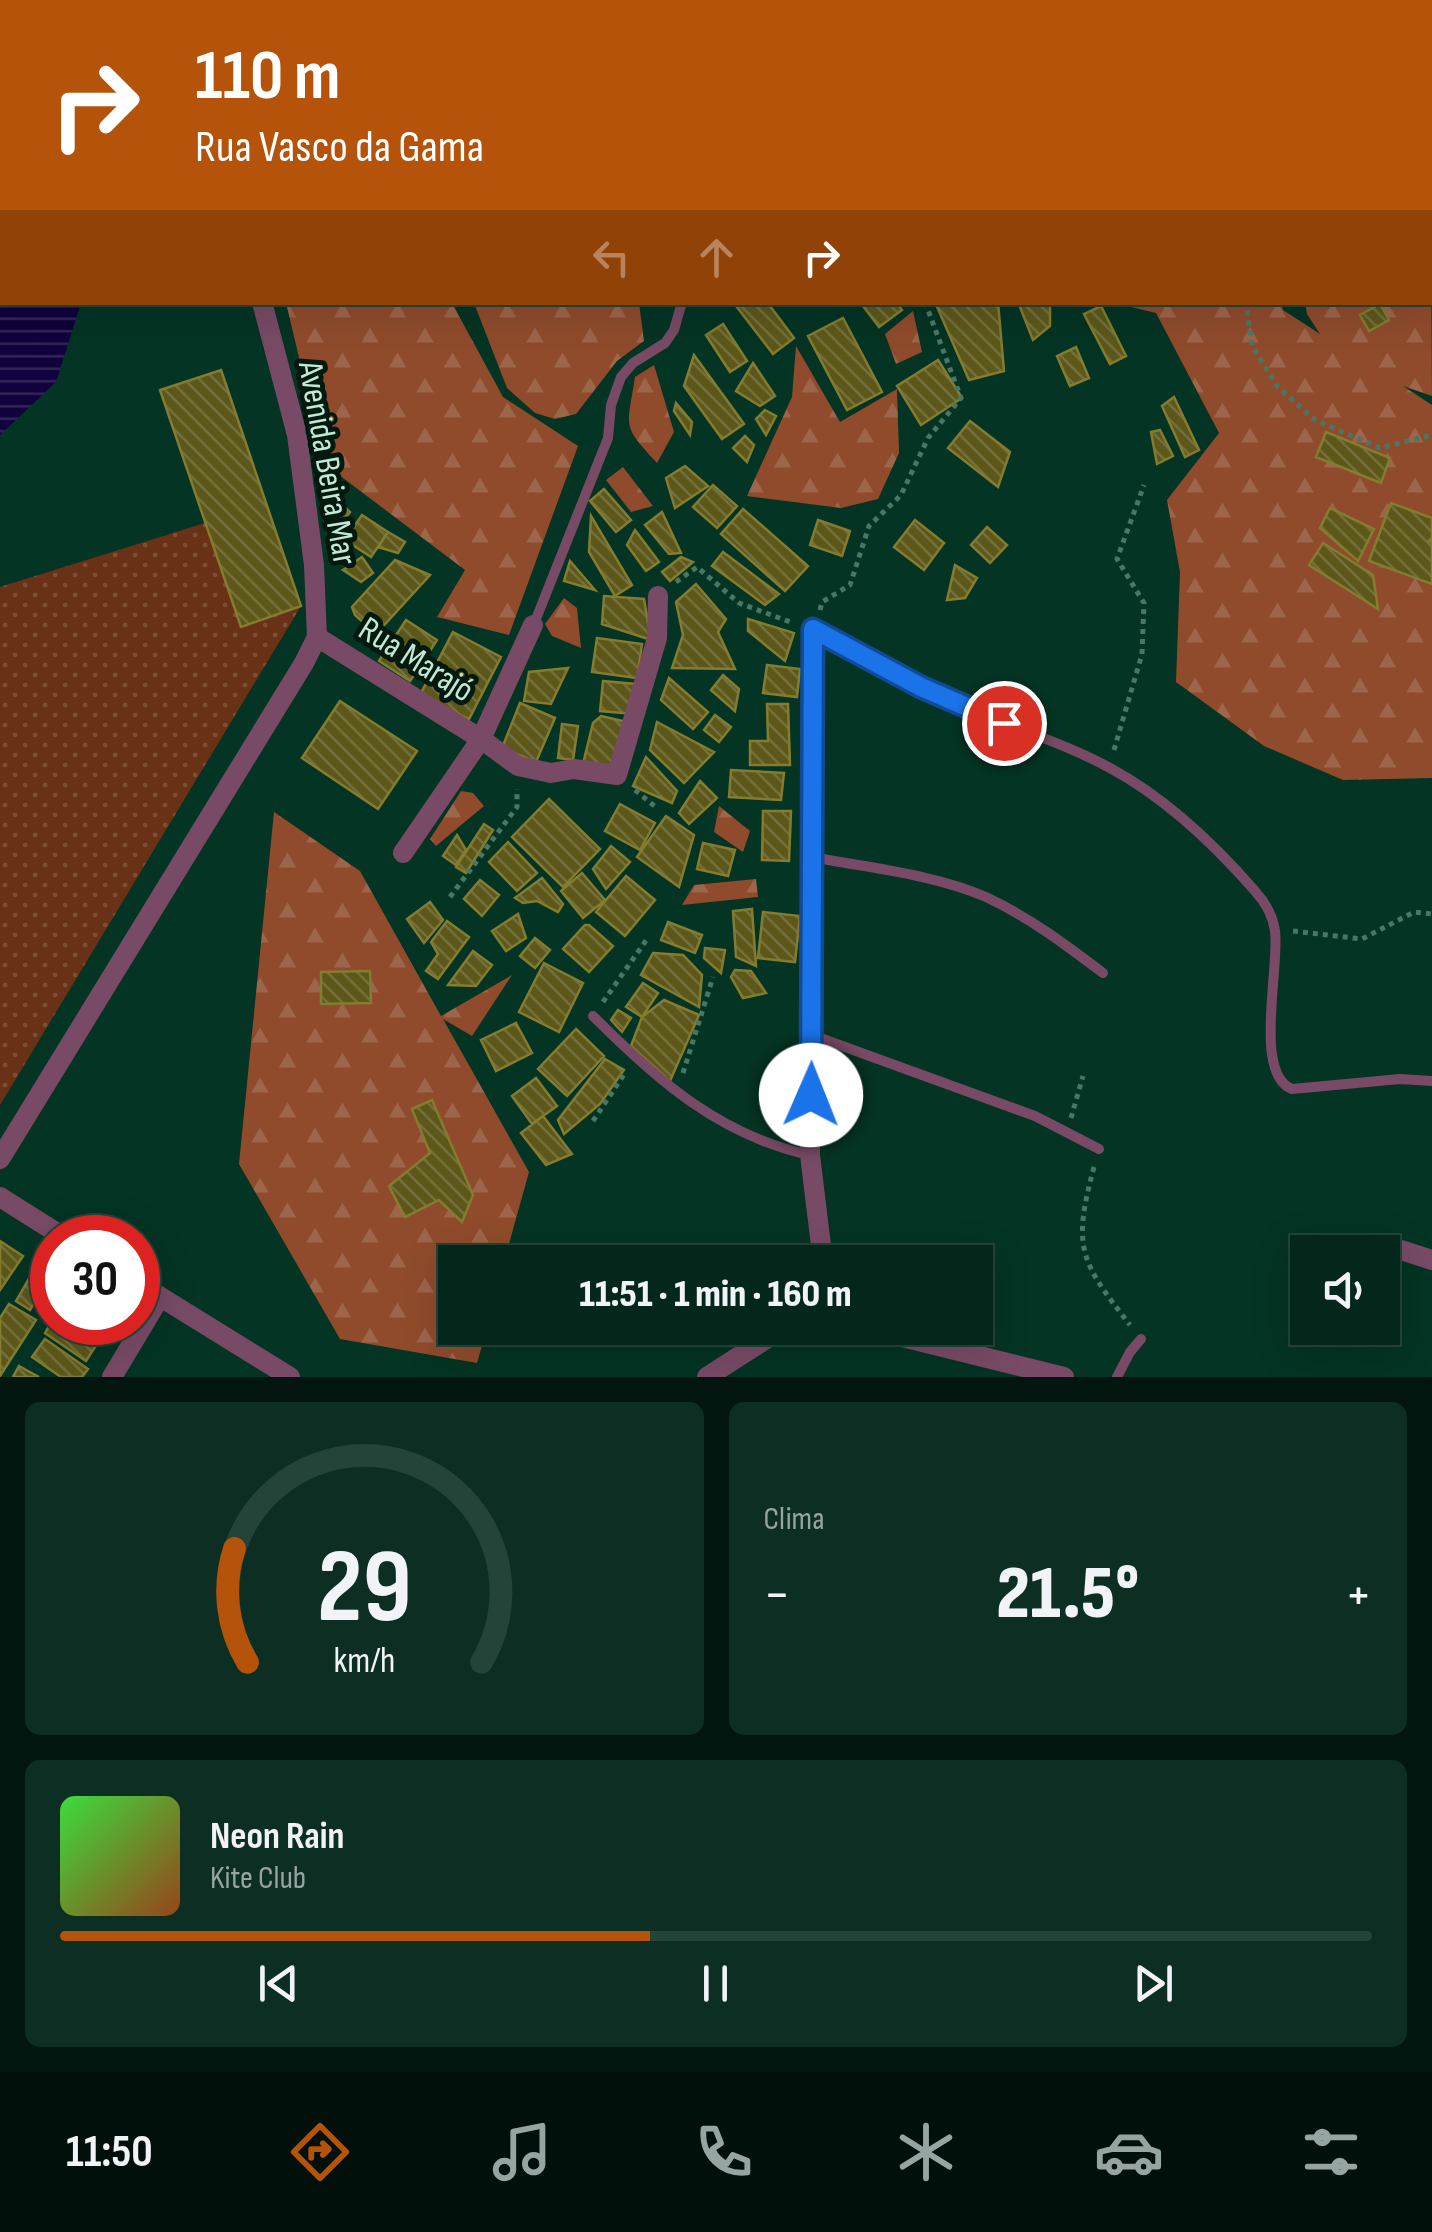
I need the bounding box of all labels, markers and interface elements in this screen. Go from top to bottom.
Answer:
text: 110 m [195,35,341,119]
icon: right [30,40,160,170]
text: Rua Vasco da Gama [195,120,484,175]
icon: left [584,230,639,285]
icon: ahead [689,230,744,285]
icon: right [794,230,849,285]
street label: Avenida Beira Mar [288,357,366,568]
street label: Rua Marajó [350,608,482,712]
pin [962,681,1047,766]
icon: arrive [977,696,1032,751]
position arrow [759,1043,863,1147]
speed limit sign: 30 [30,1215,160,1345]
map controls [1290,1235,1400,1345]
button: sound [1290,1235,1400,1345]
text: 11:51 · 1 min · 160 m [579,1272,852,1317]
text: Clima [764,1500,824,1539]
text: 29 [317,1526,412,1651]
text: 21.5° [996,1549,1139,1640]
text: − [764,1562,790,1629]
text: + [1345,1562,1372,1629]
text: km/h [333,1640,395,1683]
text: Neon Rain [210,1814,344,1859]
text: Kite Club [210,1859,306,1898]
icon: previous [251,1956,306,2011]
icon: pause [688,1956,743,2011]
icon: next [1126,1956,1181,2011]
icon: directions [285,2117,355,2187]
icon: music [487,2117,557,2187]
icon: phone [689,2117,759,2187]
icon: climate [891,2117,961,2187]
icon: car [1094,2117,1164,2187]
icon: filters [1296,2117,1366,2187]
text: 11:50 [66,2125,153,2180]

